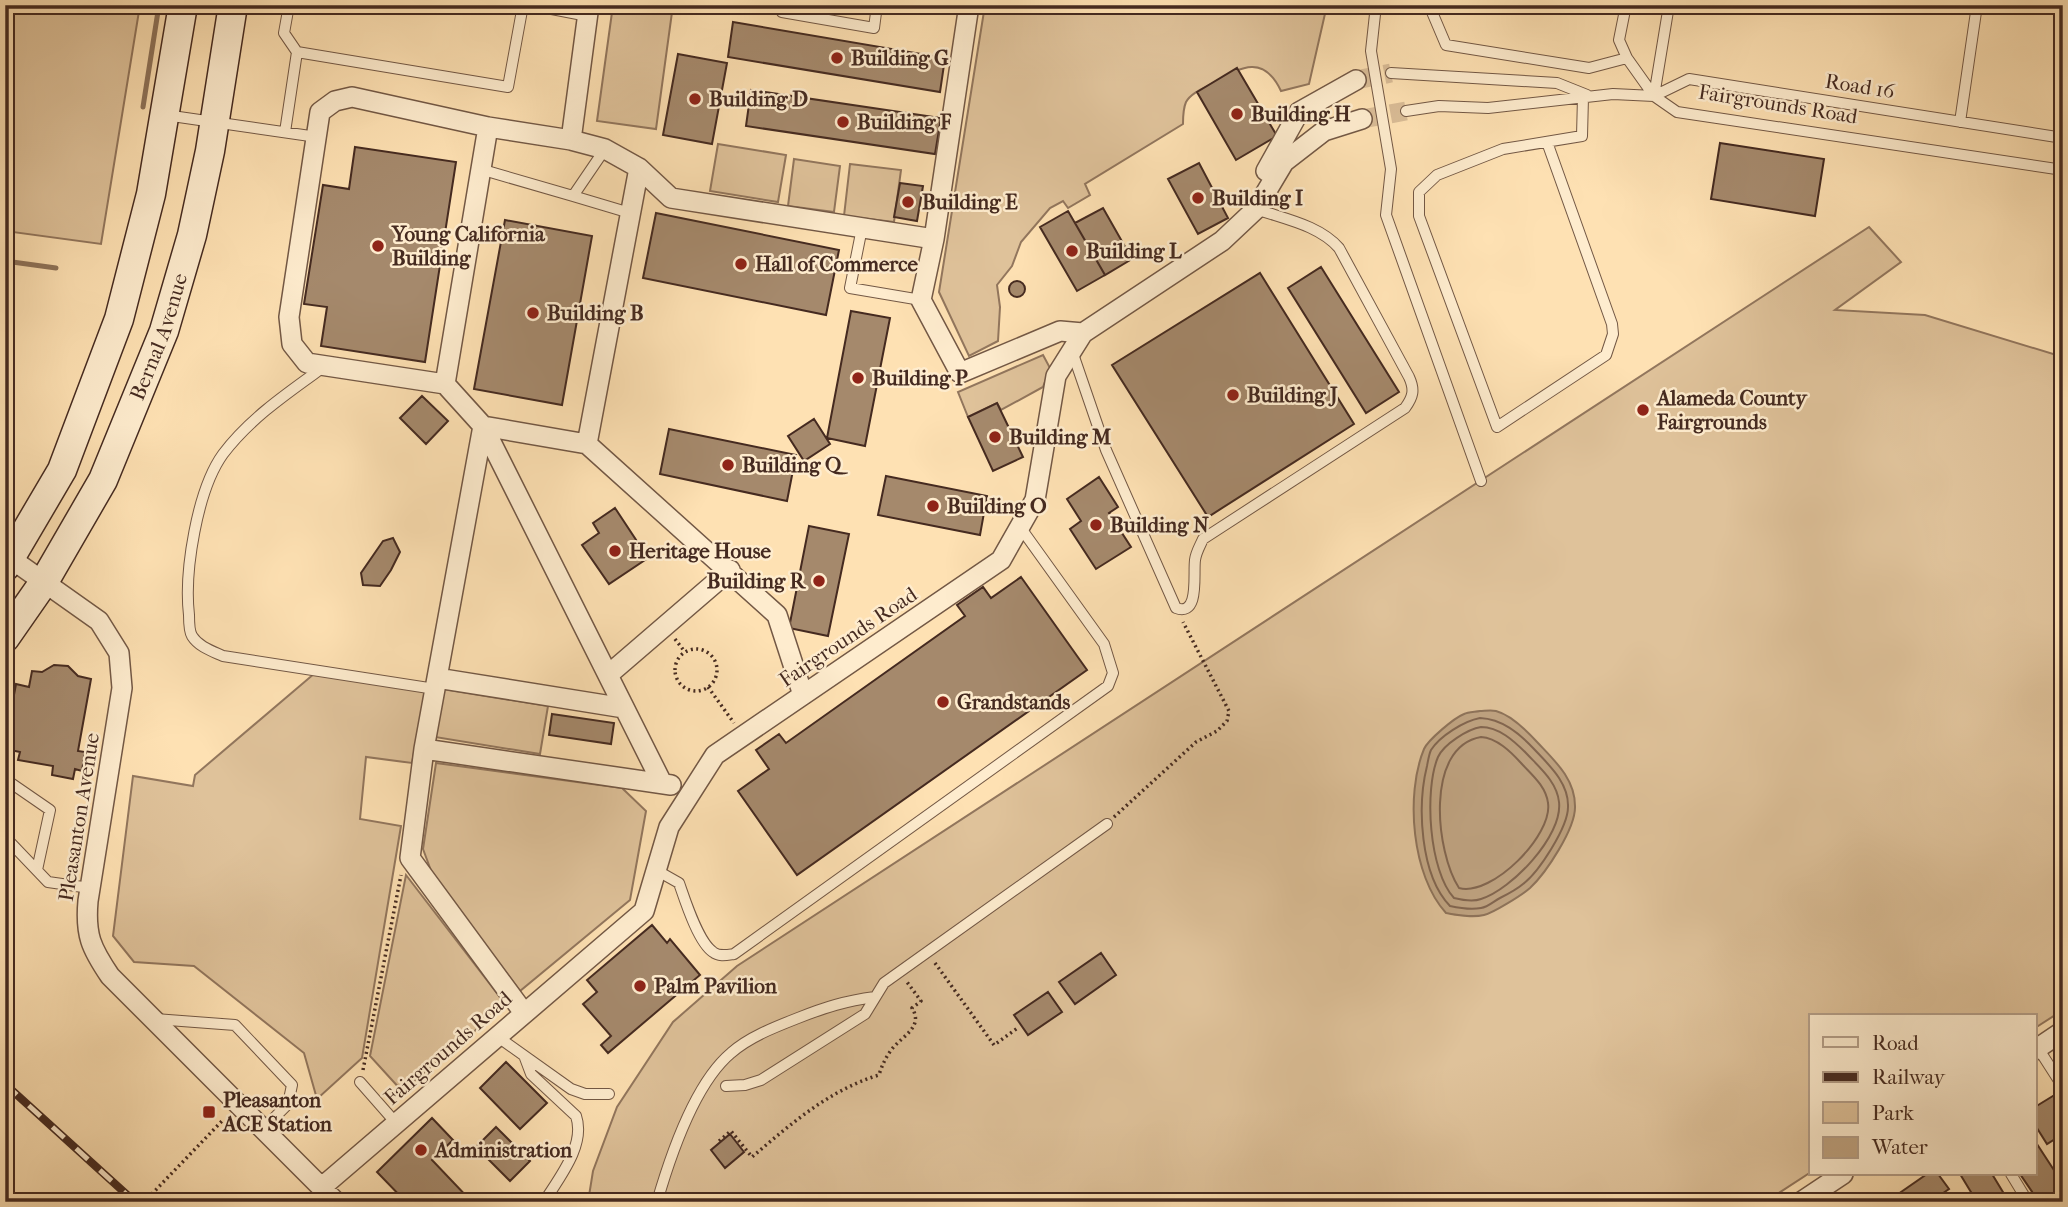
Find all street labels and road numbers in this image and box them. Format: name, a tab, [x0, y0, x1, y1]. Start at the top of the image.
street label: Road 16	[1824, 69, 1897, 103]
street label: Fairgrounds Road	[1697, 80, 1860, 129]
street label: Bernal Avenue	[125, 271, 192, 404]
street label: Fairgrounds Road	[775, 582, 922, 692]
street label: Pleasanton Avenue	[54, 731, 104, 903]
street label: Fairgrounds Road	[379, 986, 517, 1110]

